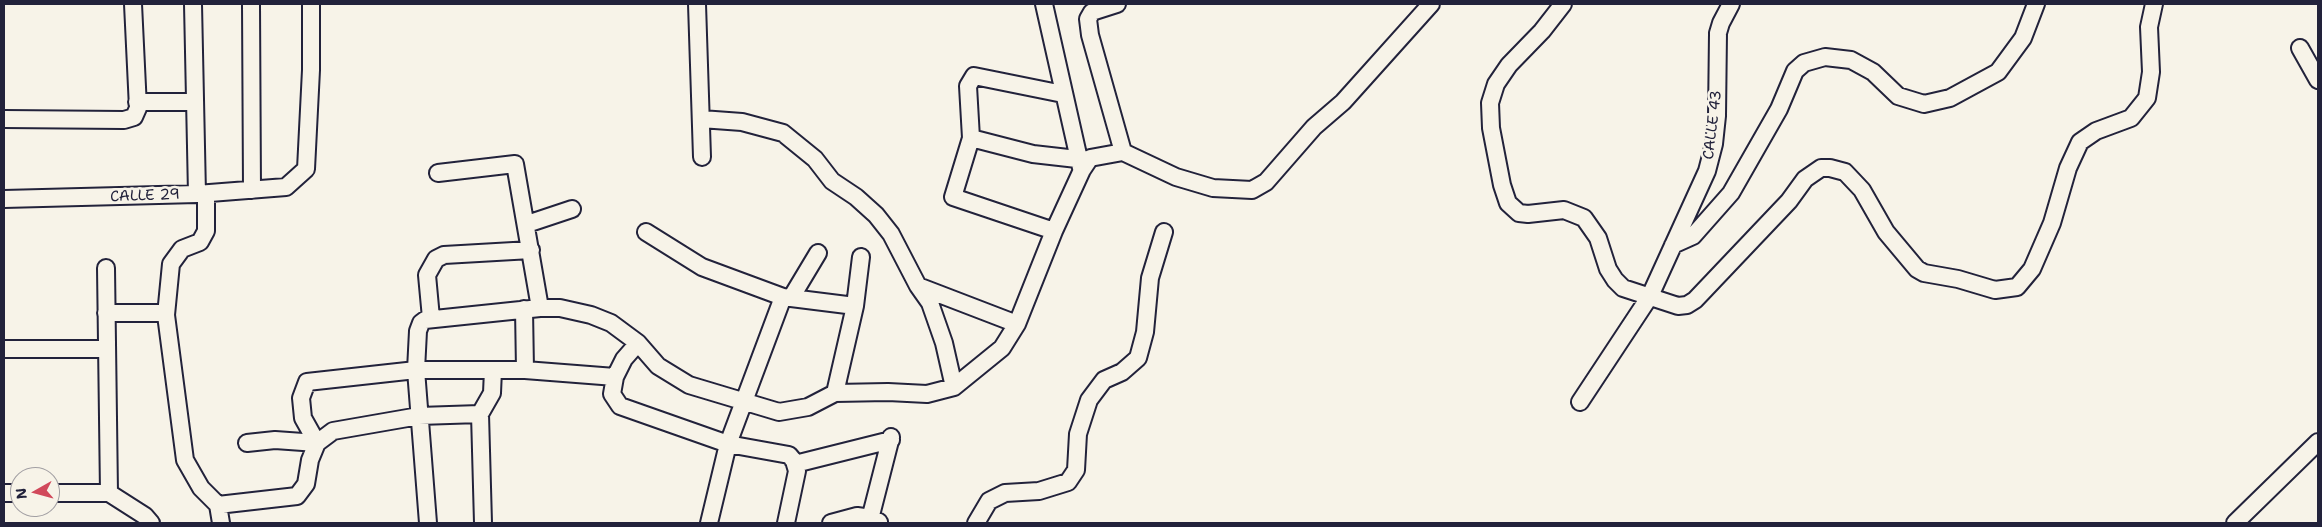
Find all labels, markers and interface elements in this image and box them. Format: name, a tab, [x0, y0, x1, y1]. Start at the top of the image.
street label: CALLE 43	[1700, 89, 1726, 161]
street label: CALLE 29	[110, 186, 180, 206]
north arrow	[10, 467, 60, 517]
text: N	[11, 487, 31, 500]

